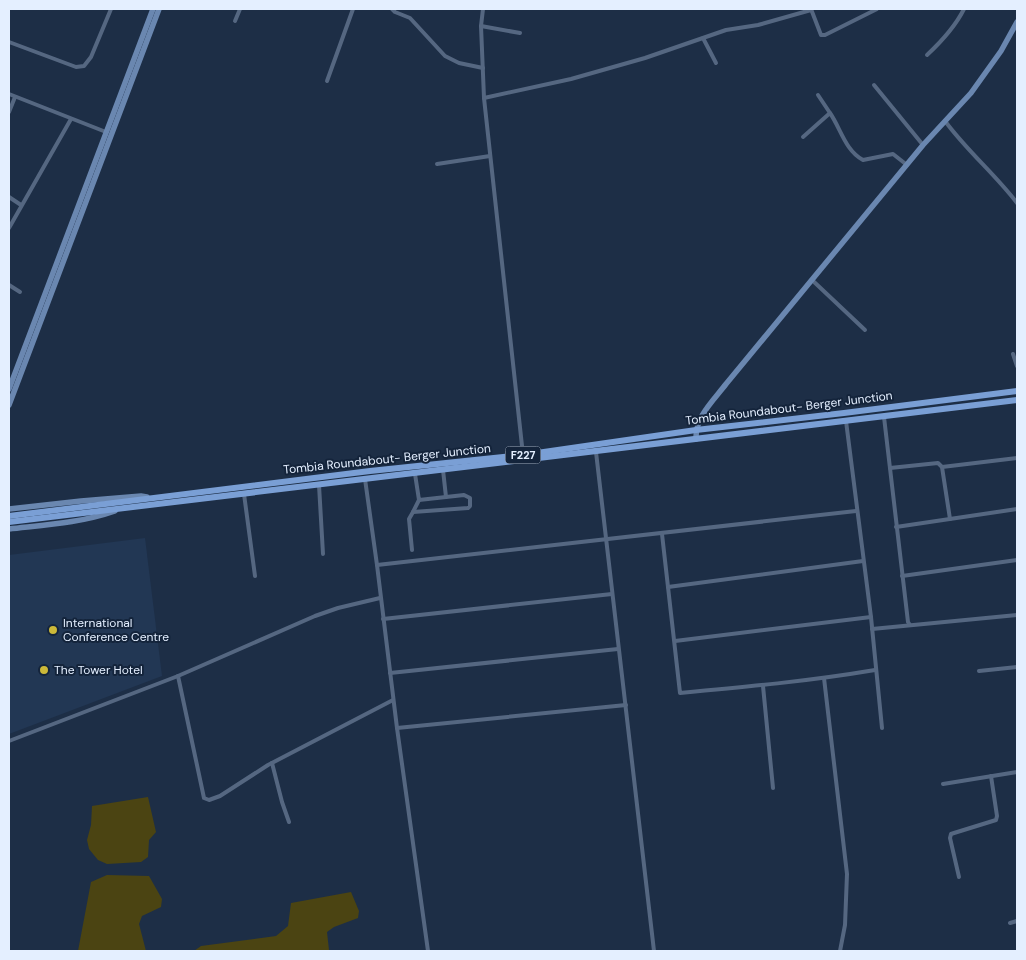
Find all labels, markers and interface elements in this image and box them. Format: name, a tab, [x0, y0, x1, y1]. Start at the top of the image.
street label: Tombia Roundabout- Berger Junction	[685, 387, 894, 429]
street label: Tombia Roundabout- Berger Junction	[282, 440, 492, 478]
road number: F227	[506, 446, 540, 464]
place label: International Conference Centre	[63, 615, 169, 645]
marker: International Conference Centre	[47, 624, 59, 636]
place label: The Tower Hotel	[54, 662, 143, 678]
marker: The Tower Hotel	[38, 664, 50, 676]

